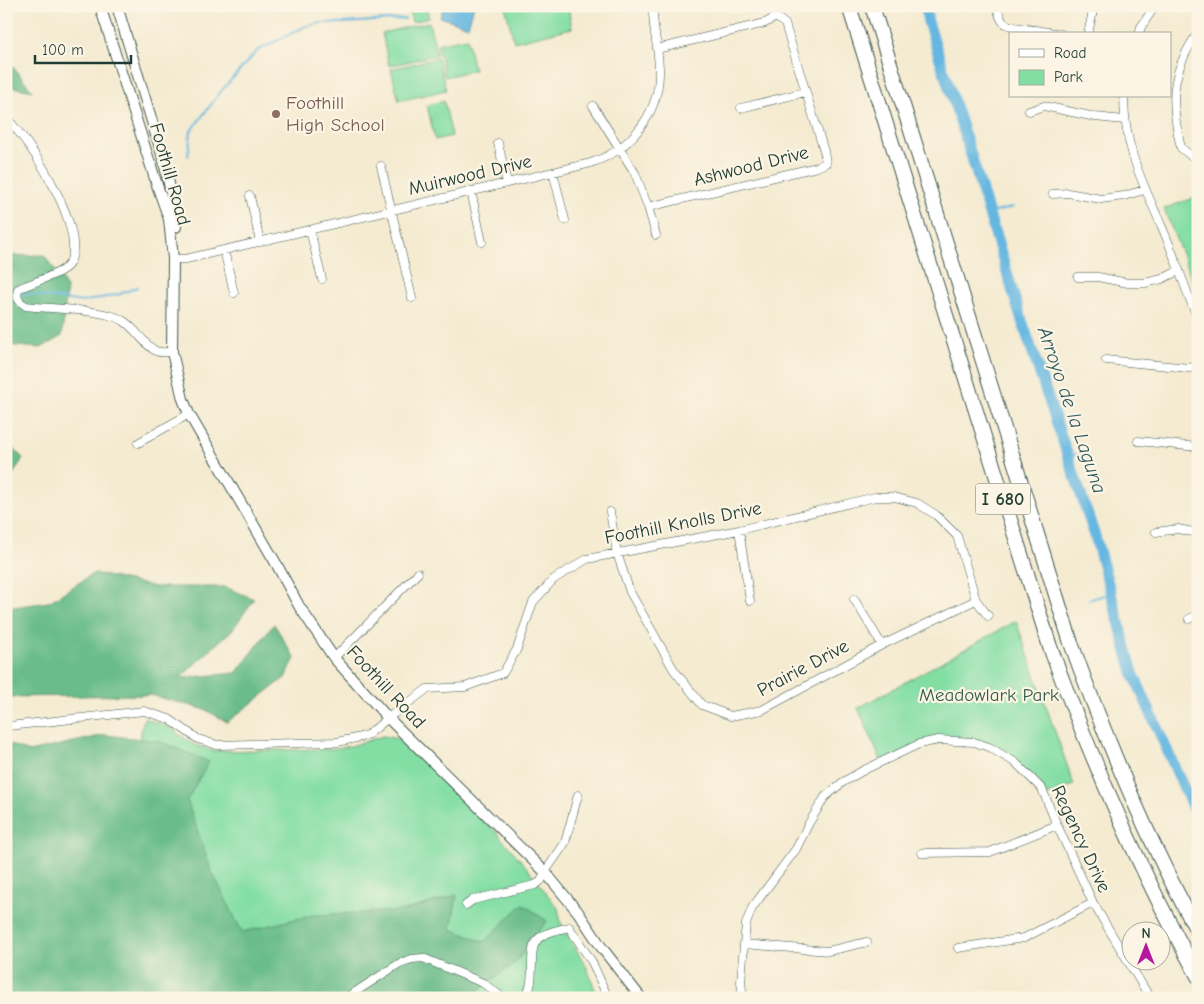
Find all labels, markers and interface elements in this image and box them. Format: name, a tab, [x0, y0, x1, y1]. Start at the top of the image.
scale bar	[35, 32, 131, 64]
legend	[1009, 32, 1172, 98]
text: 100 m	[42, 41, 84, 59]
text: Road	[1054, 44, 1086, 62]
text: Park	[1054, 68, 1083, 86]
place label: Foothill High School	[286, 92, 385, 136]
marker: Foothill High School	[270, 108, 282, 120]
street label: Foothill Road	[145, 120, 195, 228]
street label: Ashwood Drive	[691, 141, 811, 191]
street label: Muirwood Drive	[406, 150, 534, 200]
water label: Arroyo de la Laguna	[1032, 323, 1111, 496]
road number: I 680	[976, 484, 1030, 514]
street label: Foothill Knolls Drive	[603, 497, 763, 549]
street label: Prairie Drive	[753, 635, 853, 701]
street label: Foothill Road	[342, 641, 430, 733]
park label: Meadowlark Park	[919, 684, 1060, 706]
street label: Regency Drive	[1047, 782, 1115, 896]
north arrow	[1122, 922, 1172, 972]
text: N	[1141, 925, 1151, 942]

